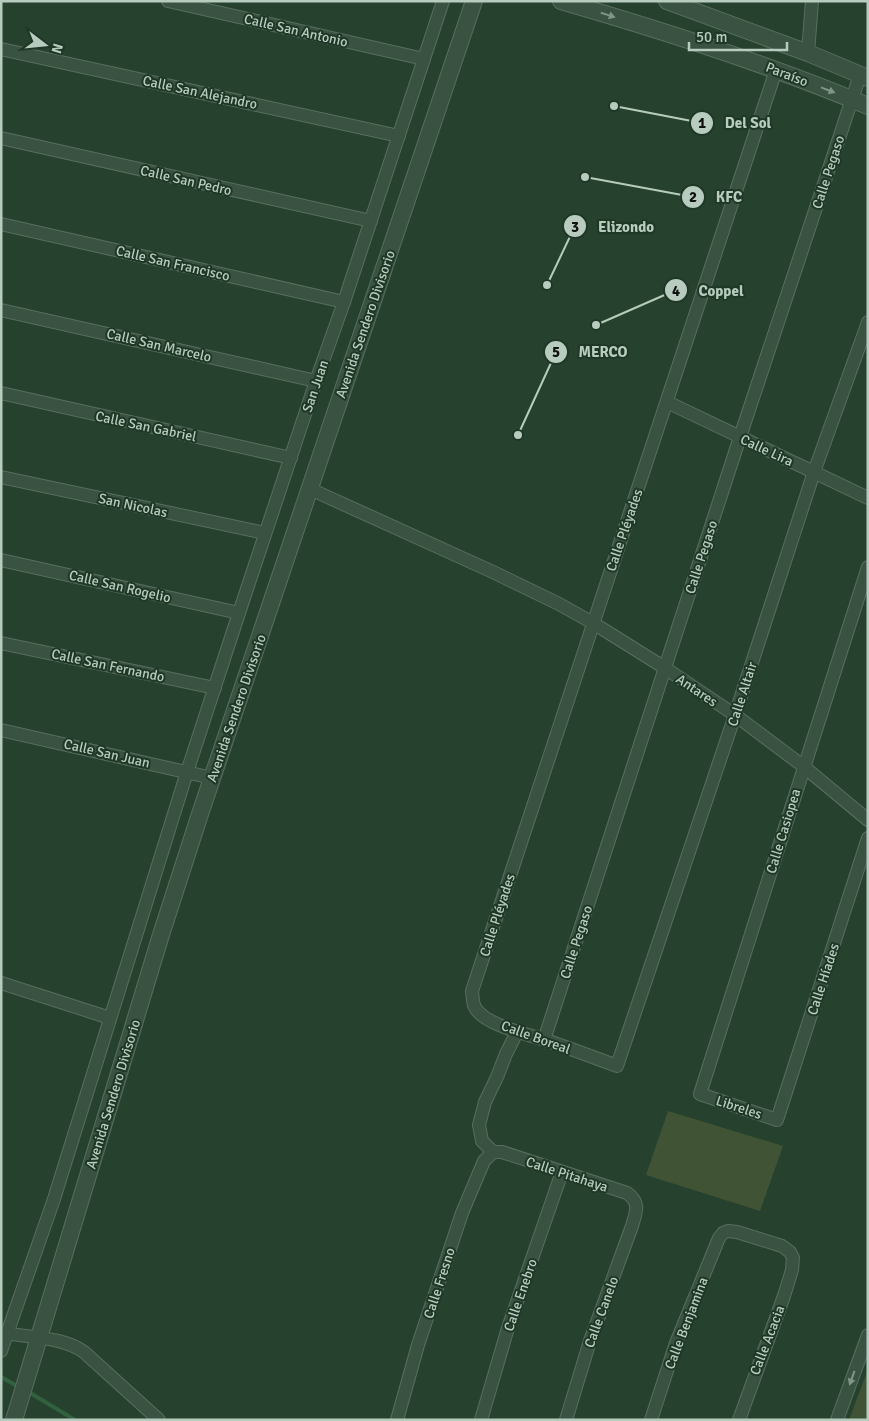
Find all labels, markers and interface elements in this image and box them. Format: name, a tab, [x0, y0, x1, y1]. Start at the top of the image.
street label: Calle San Antonio	[242, 10, 349, 51]
one-way arrow	[601, 11, 616, 19]
north arrow	[20, 20, 70, 70]
scale bar	[689, 20, 786, 52]
text: 50 m	[696, 28, 727, 46]
text: N	[48, 41, 67, 55]
street label: Paraíso	[763, 59, 810, 90]
street label: Calle San Alejandro	[141, 72, 259, 113]
one-way arrow	[821, 86, 836, 94]
callout: Del Sol	[690, 108, 781, 138]
text: 1	[698, 114, 706, 132]
text: Del Sol	[725, 114, 771, 132]
street label: Calle Pegaso	[809, 133, 848, 211]
street label: Calle San Pedro	[139, 162, 233, 199]
callout: KFC	[681, 182, 752, 212]
text: 2	[689, 188, 697, 206]
text: KFC	[716, 188, 742, 206]
callout: Elizondo	[563, 211, 664, 241]
text: 3	[571, 218, 579, 236]
text: Elizondo	[598, 218, 654, 236]
street label: Calle San Francisco	[114, 242, 231, 285]
street label: Avenida Sendero Divisorio	[332, 248, 399, 400]
callout: Coppel	[664, 275, 754, 305]
text: 4	[672, 282, 680, 300]
text: Coppel	[698, 282, 744, 300]
street label: Calle San Marcelo	[105, 325, 213, 366]
callout: MERCO	[543, 337, 637, 367]
text: 5	[552, 343, 560, 361]
text: MERCO	[578, 343, 628, 361]
street label: San Juan	[299, 358, 332, 415]
street label: Calle San Gabriel	[94, 407, 198, 445]
street label: Calle Lira	[738, 431, 796, 470]
street label: Calle Pléyades	[602, 487, 647, 574]
street label: San Nicolas	[97, 490, 169, 521]
street label: Calle Pegaso	[682, 518, 721, 596]
street label: Calle San Rogelio	[67, 566, 173, 606]
street label: Avenida Sendero Divisorio	[203, 632, 270, 784]
street label: Calle San Fernando	[50, 645, 166, 686]
street label: Calle Altair	[724, 659, 761, 729]
street label: Antares	[673, 670, 721, 710]
street label: Calle San Juan	[62, 735, 152, 772]
street label: Calle Casiopea	[763, 787, 804, 876]
street label: Calle Pléyades	[476, 872, 519, 959]
street label: Calle Pegaso	[557, 903, 596, 981]
street label: Calle Híades	[804, 941, 843, 1017]
street label: Avenida Sendero Divisorio	[83, 1017, 144, 1171]
street label: Calle Boreal	[499, 1017, 573, 1058]
street label: Libreles	[714, 1092, 764, 1123]
street label: Calle Pitahaya	[524, 1153, 610, 1196]
street label: Calle Fresno	[420, 1246, 459, 1321]
street label: Calle Enebro	[500, 1257, 541, 1334]
street label: Calle Canelo	[581, 1274, 622, 1350]
street label: Calle Benjamina	[661, 1275, 712, 1372]
street label: Calle Acacia	[746, 1303, 789, 1377]
one-way arrow	[848, 1370, 855, 1385]

